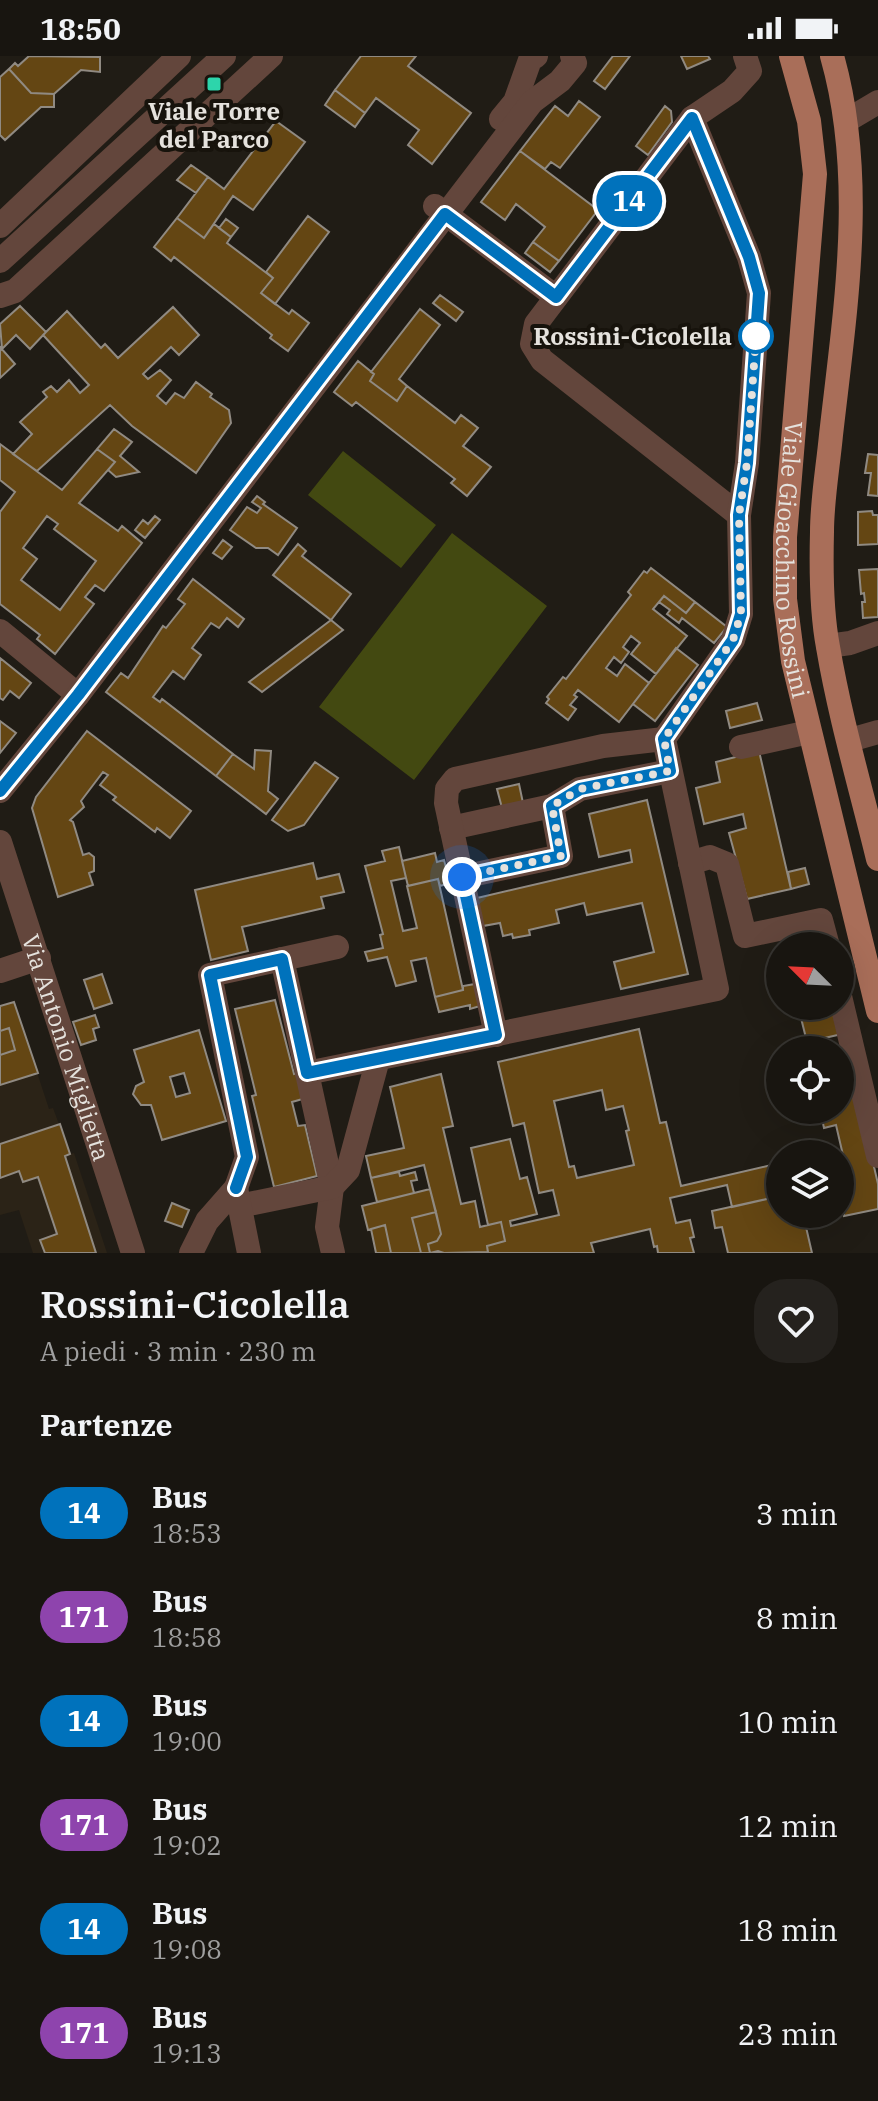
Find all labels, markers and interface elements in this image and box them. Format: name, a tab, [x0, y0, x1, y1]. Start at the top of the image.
text: 18:50	[40, 9, 121, 48]
marker: Viale Torre del Parco	[205, 75, 223, 93]
place label: Viale Torre del Parco	[148, 95, 280, 155]
line badge: 14	[593, 175, 665, 227]
text: 14	[612, 182, 646, 219]
marker: Rossini-Cicolella	[739, 319, 773, 353]
place label: Rossini-Cicolella	[533, 320, 732, 352]
street label: Viale Gioacchino Rossini	[769, 420, 817, 701]
your location	[442, 857, 482, 897]
street label: Via Antonio Miglietta	[15, 930, 118, 1165]
north arrow	[766, 932, 854, 1020]
map controls	[766, 932, 854, 1228]
button: locate	[766, 1036, 854, 1124]
button: layers	[766, 1140, 854, 1228]
text: Rossini-Cicolella	[40, 1279, 350, 1328]
button: heart	[754, 1279, 838, 1363]
text: A piedi · 3 min · 230 m	[40, 1334, 316, 1368]
text: Partenze	[40, 1405, 172, 1444]
text: Bus	[152, 1477, 207, 1516]
text: 14	[67, 1494, 101, 1531]
text: 3 min	[756, 1494, 838, 1533]
text: 18:53	[152, 1516, 222, 1550]
text: Bus	[152, 1581, 207, 1620]
text: 171	[59, 1598, 109, 1635]
text: 8 min	[756, 1598, 838, 1637]
text: 18:58	[152, 1620, 222, 1654]
text: Bus	[152, 1685, 207, 1724]
text: 14	[67, 1702, 101, 1739]
text: 10 min	[738, 1702, 838, 1741]
text: 19:00	[152, 1724, 222, 1758]
text: Bus	[152, 1789, 207, 1828]
text: 171	[59, 1806, 109, 1843]
text: 12 min	[738, 1806, 838, 1845]
text: 19:02	[152, 1828, 222, 1862]
text: Bus	[152, 1893, 207, 1932]
text: 14	[67, 1910, 101, 1947]
text: 18 min	[738, 1910, 838, 1949]
text: 19:08	[152, 1932, 222, 1966]
text: Bus	[152, 1997, 207, 2036]
text: 171	[59, 2014, 109, 2051]
text: 23 min	[738, 2014, 838, 2053]
text: 19:13	[152, 2036, 222, 2070]

